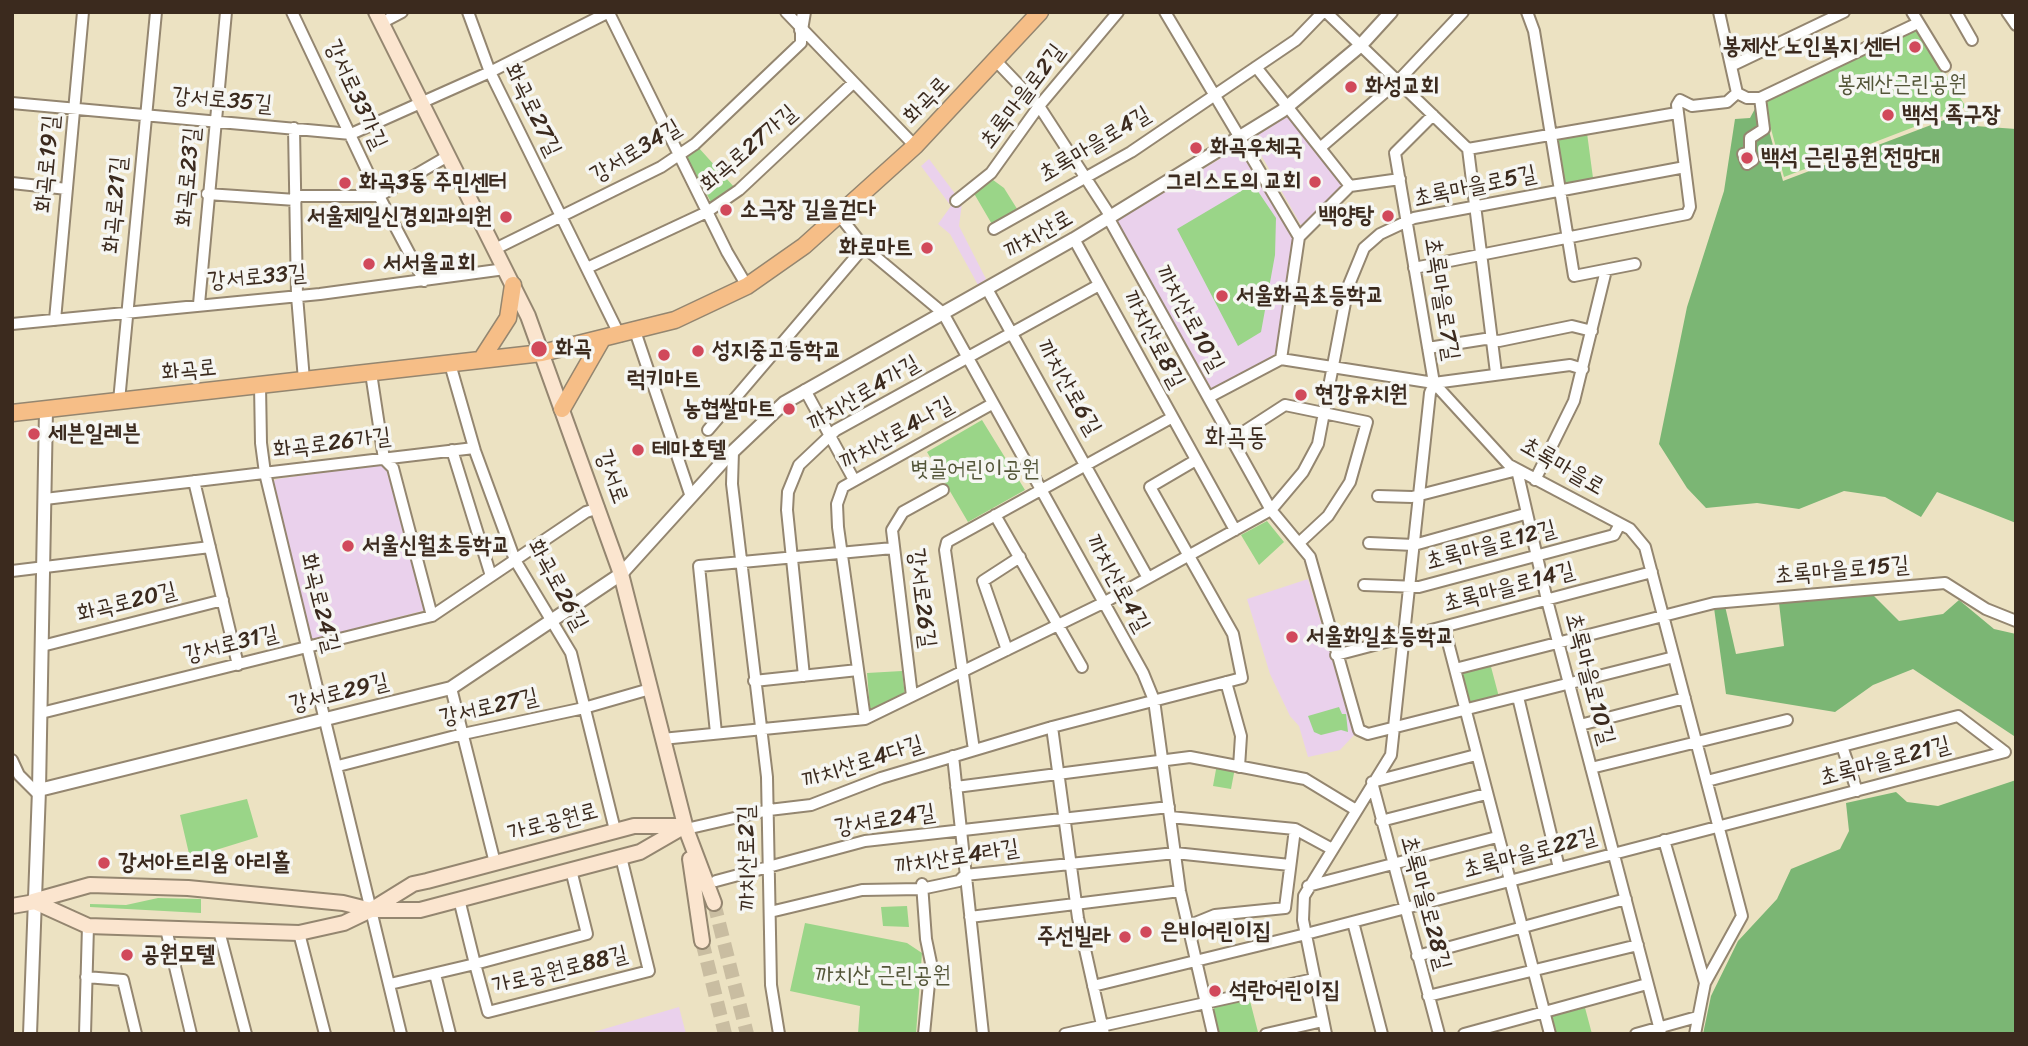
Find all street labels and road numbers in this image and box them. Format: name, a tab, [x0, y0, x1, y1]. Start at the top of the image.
street label: 강서로33가길	[318, 36, 392, 154]
street label: 초록마을로2길	[975, 39, 1071, 155]
street label: 화곡로27길	[498, 59, 566, 161]
street label: 화곡로	[898, 71, 956, 131]
street label: 강서로35길	[171, 83, 273, 119]
street label: 화곡로27가길	[695, 100, 803, 198]
street label: 초록마을로4길	[1034, 101, 1156, 189]
street label: 화곡로19길	[30, 114, 66, 214]
street label: 강서로34길	[586, 114, 686, 190]
street label: 화곡로23길	[171, 126, 207, 228]
street label: 화곡로21길	[98, 155, 134, 255]
street label: 초록마을로5길	[1411, 160, 1539, 214]
street label: 까치산로	[1000, 205, 1078, 265]
street label: 초록마을로7길	[1418, 236, 1464, 362]
street label: 강서로33길	[206, 260, 308, 296]
street label: 까치산로10길	[1149, 261, 1229, 377]
street label: 까치산로8길	[1116, 287, 1190, 393]
street label: 까치산로6길	[1030, 335, 1106, 441]
street label: 까치산로4가길	[803, 350, 925, 438]
street label: 화곡로	[160, 354, 218, 388]
street label: 까치산로4나길	[835, 392, 959, 476]
street label: 화곡로26가길	[271, 423, 393, 465]
street label: 초록마을로	[1515, 432, 1609, 502]
street label: 강서로	[589, 446, 633, 508]
street label: 초록마을로12길	[1423, 515, 1559, 577]
street label: 까치산로4길	[1079, 531, 1155, 637]
street label: 화곡로26길	[521, 534, 593, 636]
street label: 강서로26길	[901, 547, 941, 649]
street label: 화곡로24길	[293, 550, 345, 656]
street label: 초록마을로15길	[1774, 551, 1910, 591]
street label: 초록마을로14길	[1440, 557, 1578, 619]
street label: 화곡로20길	[74, 577, 180, 629]
street label: 초록마을로10길	[1558, 610, 1620, 748]
street label: 강서로31길	[181, 620, 281, 670]
street label: 강서로29길	[286, 668, 392, 720]
street label: 강서로27길	[437, 683, 541, 733]
street label: 까치산로4다길	[799, 730, 927, 796]
street label: 초록마을로21길	[1817, 731, 1953, 793]
street label: 가로공원로	[505, 798, 601, 848]
street label: 강서로24길	[833, 799, 937, 843]
street label: 까치산로2길	[733, 805, 763, 911]
street label: 초록마을로22길	[1460, 823, 1600, 885]
street label: 초록마을로28길	[1394, 833, 1456, 973]
street label: 까치산로4라길	[893, 835, 1021, 881]
street label: 가로공원로88길	[489, 941, 631, 1001]

